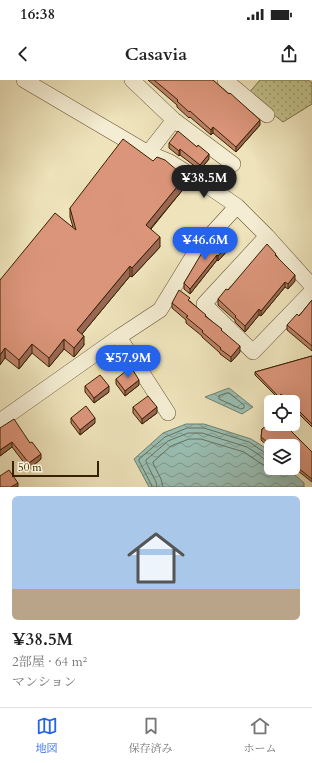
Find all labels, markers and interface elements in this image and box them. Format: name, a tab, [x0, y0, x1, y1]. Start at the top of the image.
text: 16:38	[20, 4, 55, 24]
text: Casavia	[125, 42, 187, 67]
icon: back	[12, 43, 34, 65]
icon: share	[278, 43, 300, 65]
pin: ¥38.5M	[171, 165, 237, 199]
text: ¥38.5M	[181, 169, 227, 187]
pin: ¥46.6M	[172, 227, 238, 261]
text: ¥46.6M	[182, 231, 228, 249]
pin: ¥57.9M	[95, 345, 161, 379]
text: ¥57.9M	[105, 349, 151, 367]
map controls	[264, 395, 300, 475]
button: locate	[264, 395, 300, 431]
button: layers	[264, 439, 300, 475]
scale bar	[12, 459, 99, 478]
text: 50 m	[18, 460, 42, 475]
icon: home	[120, 522, 192, 594]
text: ¥38.5M	[12, 628, 73, 651]
text: 2部屋 · 64 m²	[12, 653, 87, 671]
text: マンション	[12, 673, 76, 691]
tab: 地図	[36, 715, 58, 756]
tab: 保存済み	[129, 715, 173, 756]
tab: ホーム	[244, 715, 277, 756]

